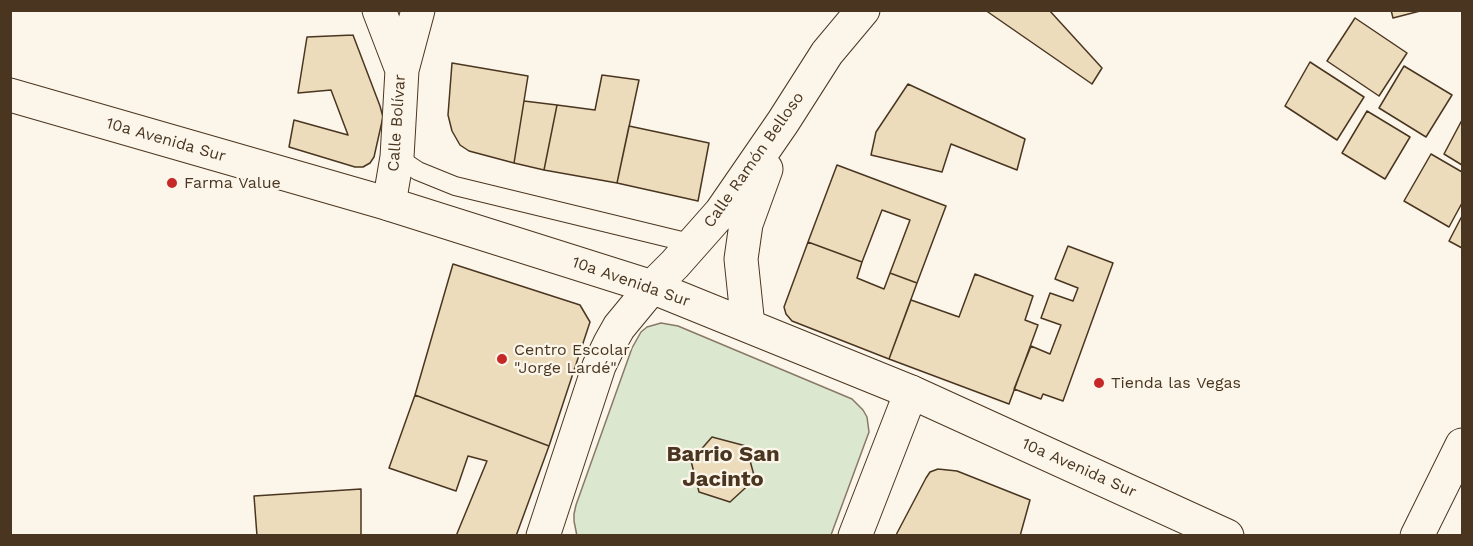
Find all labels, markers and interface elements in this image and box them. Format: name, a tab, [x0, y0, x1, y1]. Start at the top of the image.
street label: Calle Bolívar	[384, 74, 410, 172]
street label: Calle Ramón Belloso	[700, 88, 808, 232]
street label: 10a Avenida Sur	[104, 114, 228, 166]
place label: Farma Value	[184, 173, 281, 193]
marker: Farma Value	[165, 176, 179, 190]
street label: 10a Avenida Sur	[569, 253, 693, 311]
place label: Centro Escolar "Jorge Lardé"	[514, 340, 630, 378]
marker: Centro Escolar "Jorge Lardé"	[495, 352, 509, 366]
place label: Tienda las Vegas	[1111, 373, 1241, 393]
marker: Tienda las Vegas	[1092, 376, 1106, 390]
street label: 10a Avenida Sur	[1019, 434, 1139, 502]
district label: Barrio San Jacinto	[666, 442, 780, 494]

